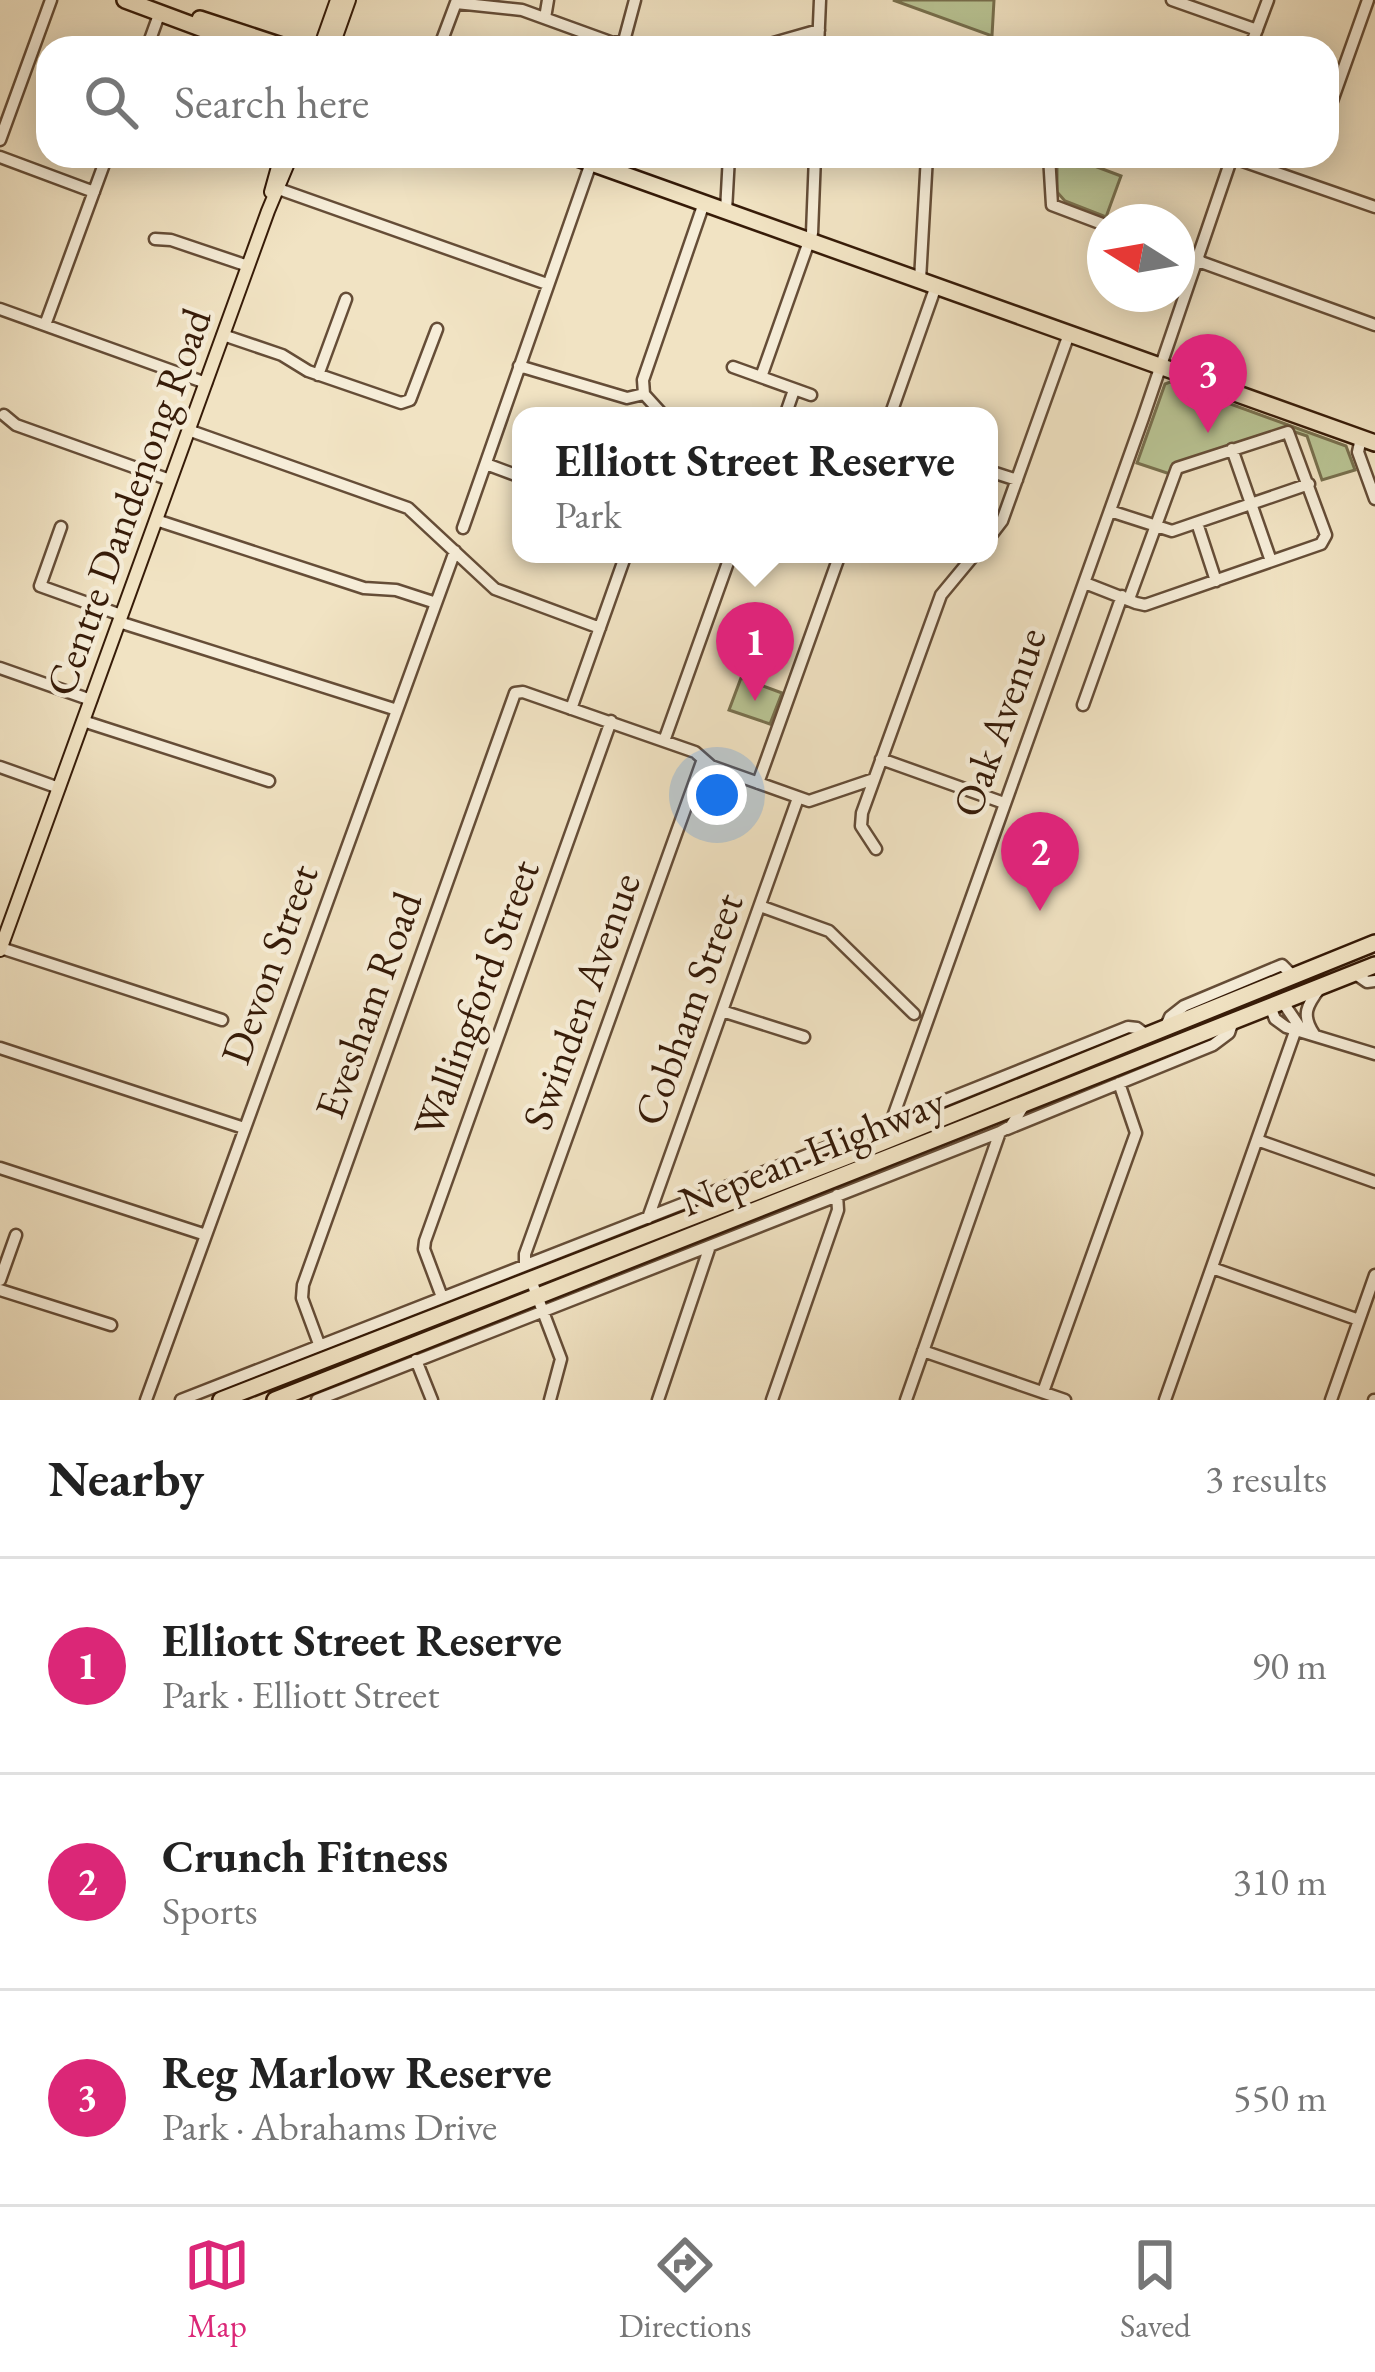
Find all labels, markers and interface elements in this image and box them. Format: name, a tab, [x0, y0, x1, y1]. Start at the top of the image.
search box	[36, 36, 1339, 168]
icon: search	[78, 69, 144, 135]
text: Search here	[174, 73, 369, 131]
north arrow	[1087, 204, 1195, 312]
street label: Centre Dandenong Road	[32, 300, 224, 703]
pin: 3	[1169, 334, 1247, 433]
popup	[512, 407, 998, 563]
text: Elliott Street Reserve	[555, 431, 955, 489]
text: Park	[555, 489, 621, 540]
pin: 1	[716, 602, 794, 701]
street label: Oak Avenue	[939, 620, 1059, 824]
your location	[687, 765, 747, 825]
pin: 2	[1001, 812, 1079, 911]
street label: Wallingford Street	[400, 852, 552, 1144]
street label: Devon Street	[207, 856, 331, 1072]
street label: Swinden Avenue	[509, 865, 653, 1137]
street label: Evesham Road	[302, 883, 435, 1126]
street label: Cobham Street	[621, 885, 755, 1133]
street label: Nepean Highway	[671, 1073, 953, 1229]
text: Nearby	[48, 1445, 204, 1511]
text: 3 results	[1205, 1453, 1327, 1504]
text: Elliott Street Reserve	[162, 1611, 562, 1669]
text: 1	[77, 1640, 97, 1691]
text: 90 m	[1251, 1640, 1327, 1691]
text: Park · Elliott Street	[162, 1669, 439, 1720]
text: Crunch Fitness	[162, 1827, 448, 1885]
text: 2	[77, 1856, 97, 1907]
text: 310 m	[1233, 1856, 1327, 1907]
text: Sports	[162, 1885, 258, 1936]
text: Reg Marlow Reserve	[162, 2043, 552, 2101]
text: 3	[77, 2072, 97, 2123]
text: 550 m	[1233, 2072, 1327, 2123]
text: Park · Abrahams Drive	[162, 2101, 497, 2152]
tab: Map	[184, 2232, 250, 2347]
tab: Directions	[619, 2232, 752, 2347]
tab: Saved	[1120, 2232, 1191, 2347]

